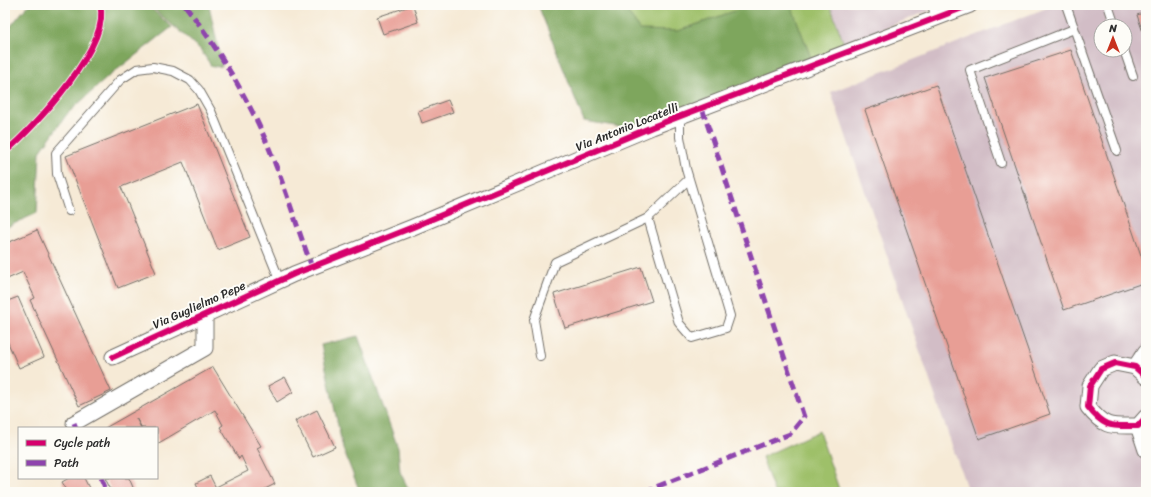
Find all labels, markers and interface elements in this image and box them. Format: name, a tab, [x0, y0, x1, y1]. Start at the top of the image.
north arrow	[1093, 18, 1133, 58]
text: N	[1108, 19, 1117, 38]
street label: Via Antonio Locatelli	[572, 96, 682, 158]
street label: Via Guglielmo Pepe	[149, 275, 249, 335]
legend	[18, 427, 158, 479]
text: Cycle path	[54, 432, 110, 454]
text: Path	[54, 452, 79, 474]

